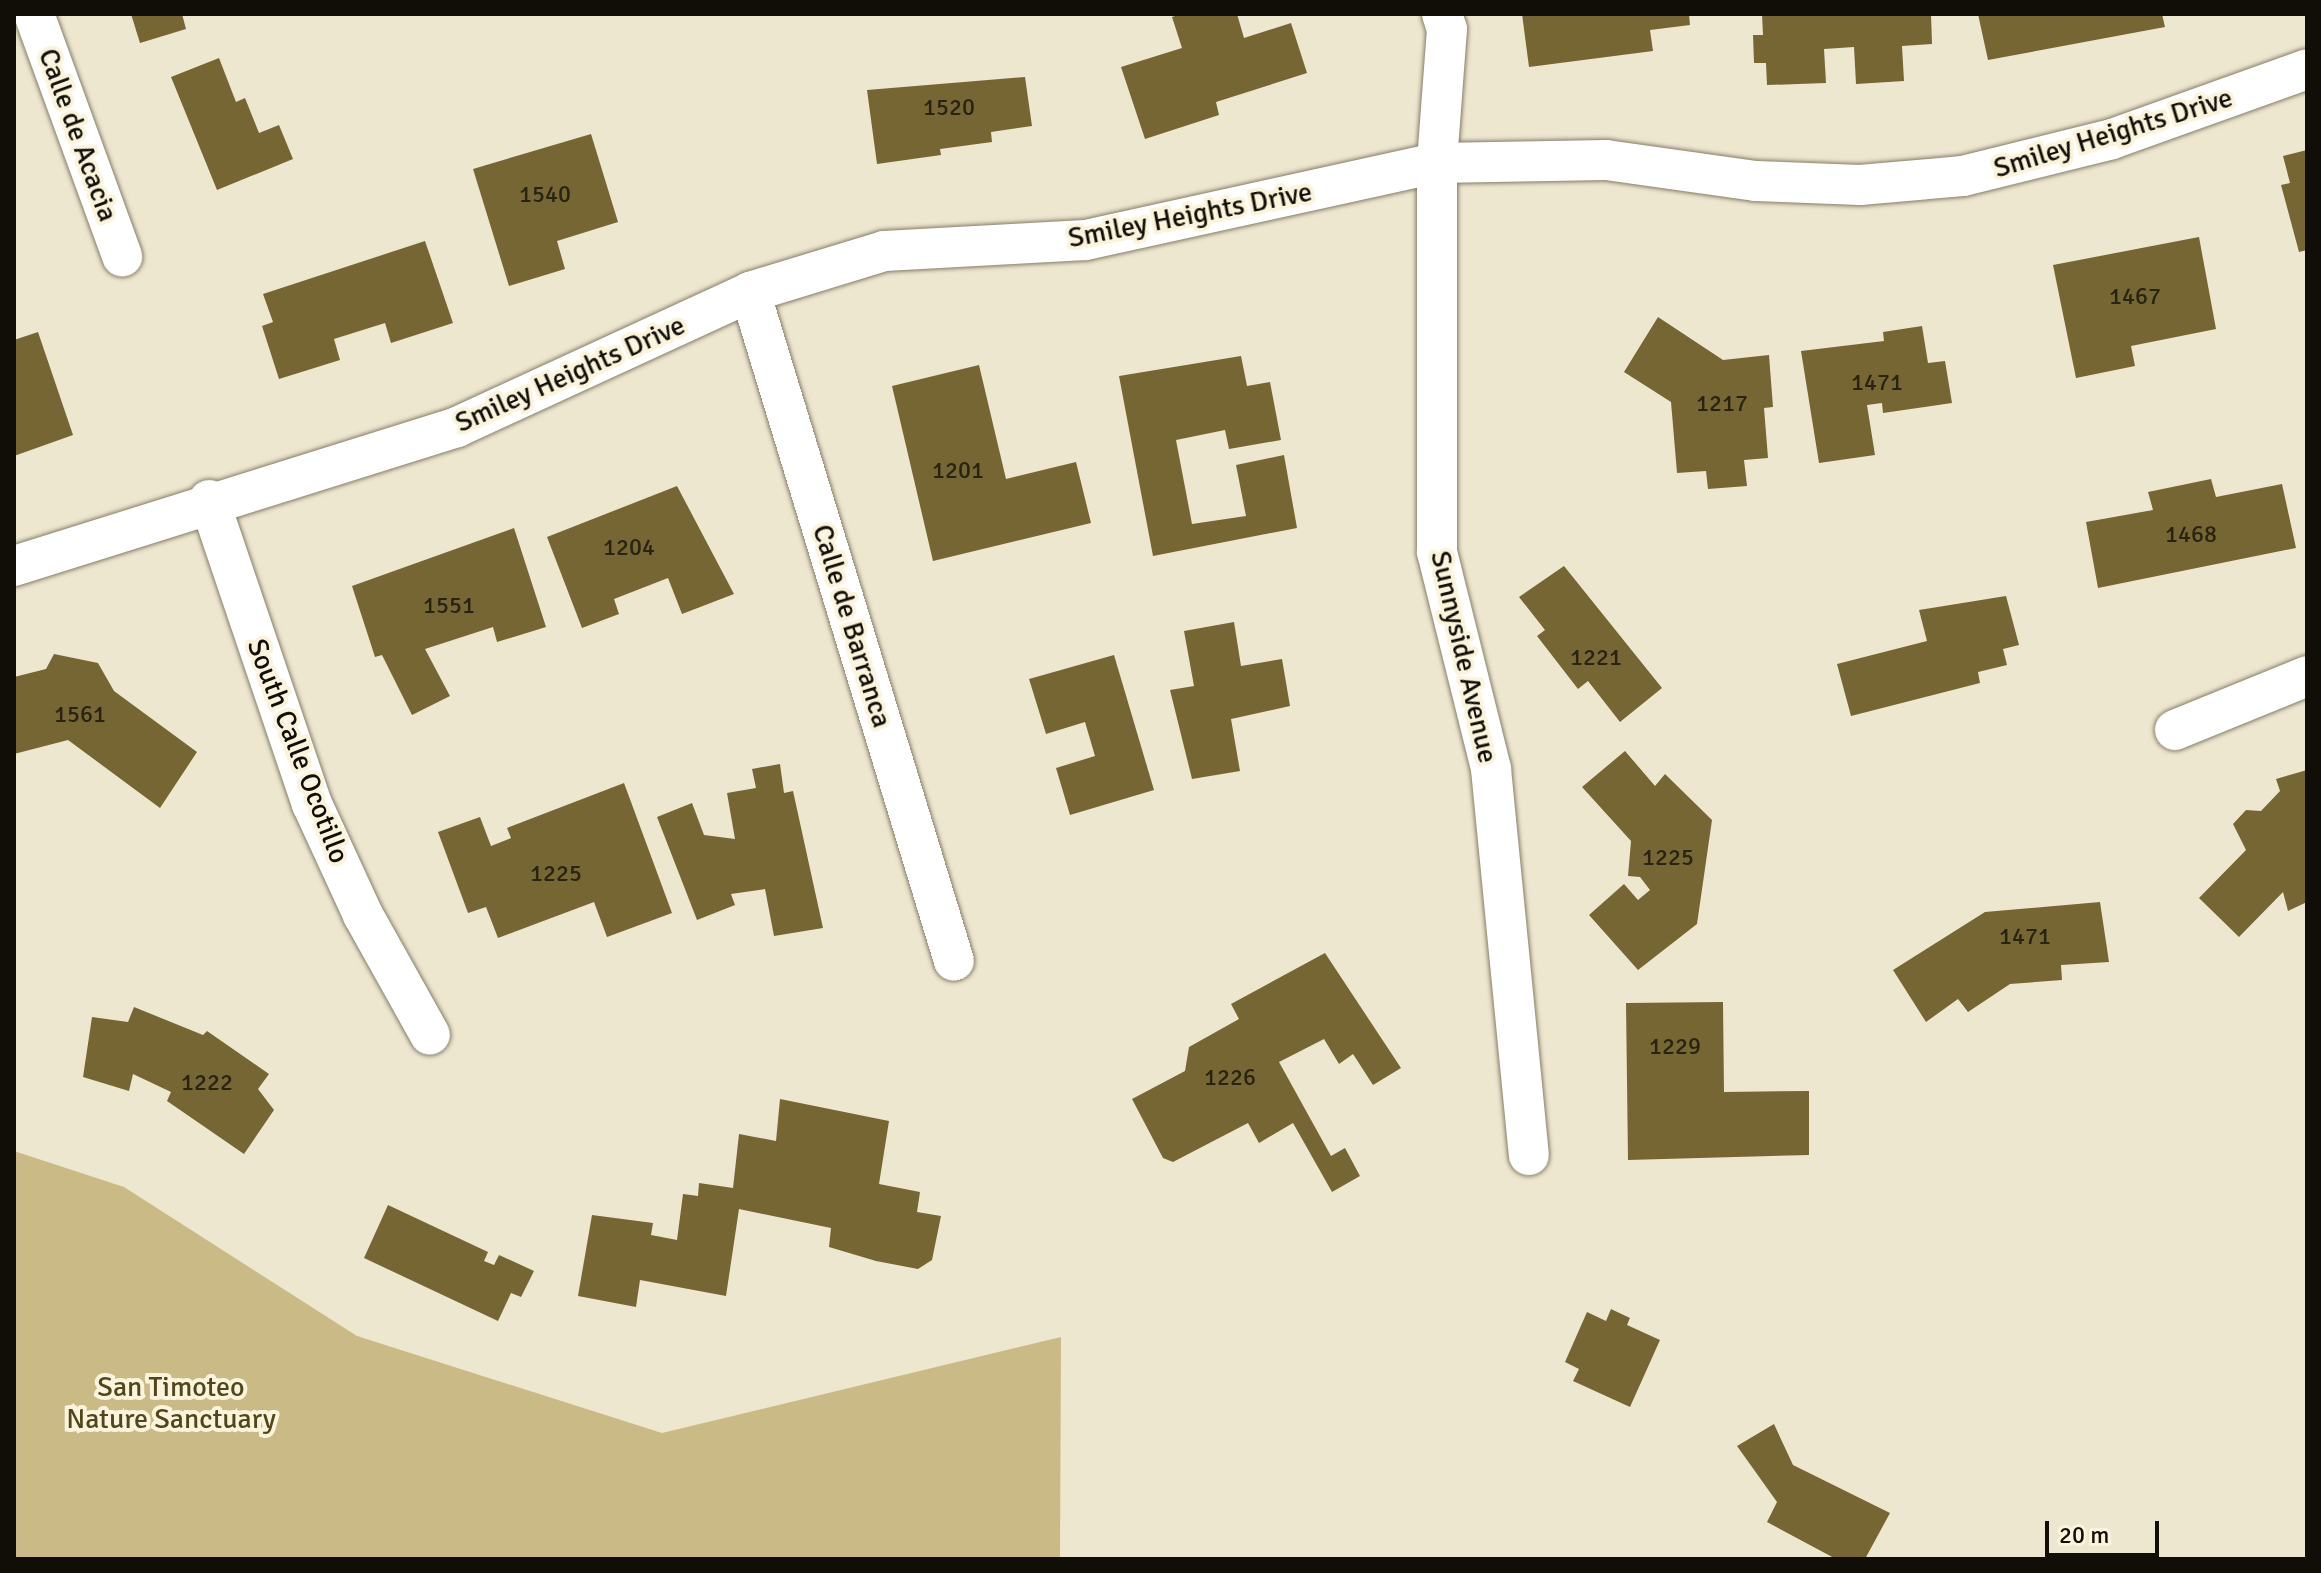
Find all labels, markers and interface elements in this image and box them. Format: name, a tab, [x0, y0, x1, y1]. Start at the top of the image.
street label: Calle de Acacia	[31, 44, 125, 226]
street label: Smiley Heights Drive	[1990, 81, 2236, 185]
house number: 1520	[923, 94, 975, 122]
street label: Smiley Heights Drive	[1065, 175, 1315, 255]
house number: 1540	[519, 181, 571, 209]
house number: 1467	[2109, 283, 2161, 311]
street label: Smiley Heights Drive	[450, 308, 690, 440]
house number: 1471	[1851, 369, 1903, 397]
house number: 1217	[1696, 390, 1748, 418]
house number: 1201	[932, 457, 984, 485]
street label: Calle de Barranca	[805, 521, 899, 731]
house number: 1468	[2165, 521, 2217, 549]
house number: 1204	[603, 534, 655, 562]
street label: Sunnyside Avenue	[1423, 548, 1505, 766]
house number: 1551	[423, 592, 475, 620]
street label: South Calle Ocotillo	[240, 634, 356, 868]
house number: 1221	[1570, 644, 1622, 672]
house number: 1561	[54, 701, 106, 729]
house number: 1225	[1642, 844, 1694, 872]
house number: 1225	[530, 860, 582, 888]
house number: 1471	[1999, 923, 2051, 951]
house number: 1229	[1649, 1033, 1701, 1061]
house number: 1226	[1204, 1064, 1256, 1092]
house number: 1222	[181, 1069, 233, 1097]
park label: San Timoteo Nature Sanctuary	[66, 1370, 276, 1436]
scale bar	[2049, 1505, 2163, 1555]
text: 20 m	[2059, 1520, 2109, 1550]

